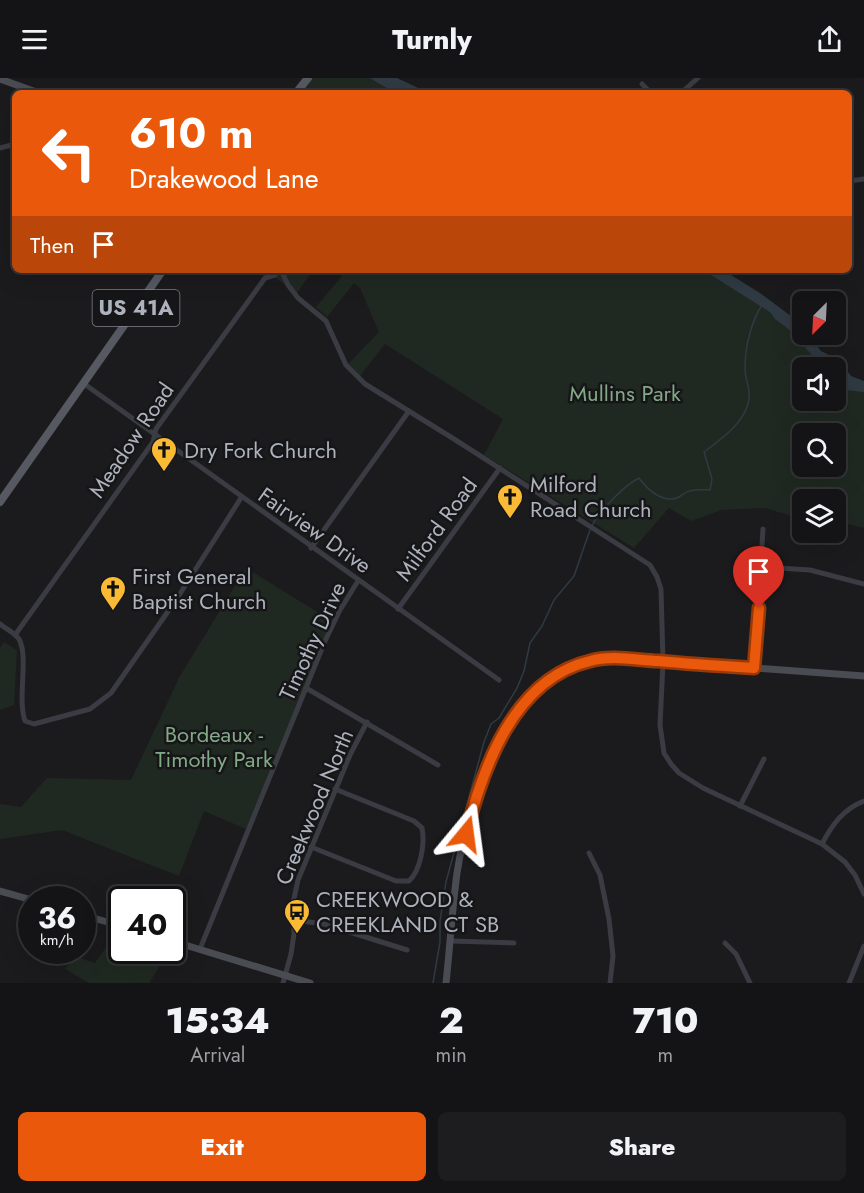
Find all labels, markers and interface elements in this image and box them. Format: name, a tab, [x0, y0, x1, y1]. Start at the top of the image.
text: Turnly	[392, 20, 472, 59]
icon: menu	[18, 23, 51, 56]
icon: share	[813, 23, 846, 56]
text: 610 m	[129, 103, 253, 164]
icon: left	[30, 114, 108, 192]
text: Drakewood Lane	[129, 159, 319, 198]
icon: arrive	[87, 228, 120, 261]
text: Then	[30, 229, 75, 261]
road number: US 41A	[92, 290, 180, 326]
north arrow	[792, 291, 846, 345]
map controls	[792, 291, 846, 543]
button: sound	[792, 357, 846, 411]
street label: Meadow Road	[81, 376, 181, 504]
park label: Mullins Park	[569, 377, 681, 409]
button: search	[792, 423, 846, 477]
place label: Dry Fork Church	[184, 434, 337, 466]
church icon: Dry Fork Church	[149, 435, 179, 473]
place label: Milford Road Church	[530, 468, 652, 525]
street label: Milford Road	[387, 471, 485, 587]
street label: Fairview Drive	[252, 479, 378, 581]
church icon: Milford Road Church	[495, 482, 525, 520]
button: layers	[792, 489, 846, 543]
pin	[733, 546, 784, 608]
icon: arrive	[742, 555, 775, 588]
place label: First General Baptist Church	[132, 560, 267, 617]
church icon: First General Baptist Church	[98, 574, 128, 612]
street label: Timothy Drive	[271, 577, 353, 705]
park label: Bordeaux - Timothy Park	[155, 718, 273, 775]
street label: Creekwood North	[267, 724, 361, 890]
position arrow	[434, 802, 498, 866]
place label: CREEKWOOD & CREEKLAND CT SB	[316, 883, 499, 940]
speed limit sign: 40	[108, 886, 186, 964]
text: 36	[38, 896, 76, 939]
bus stop icon: CREEKWOOD & CREEKLAND CT SB	[282, 897, 312, 935]
text: km/h	[40, 929, 74, 951]
text: 15:34	[166, 994, 270, 1046]
text: 2	[439, 994, 463, 1046]
text: 710	[632, 994, 698, 1046]
text: Arrival	[190, 1041, 245, 1070]
text: min	[436, 1041, 467, 1070]
text: m	[658, 1041, 673, 1070]
button: Exit	[18, 1112, 426, 1181]
button: Share	[438, 1112, 846, 1181]

